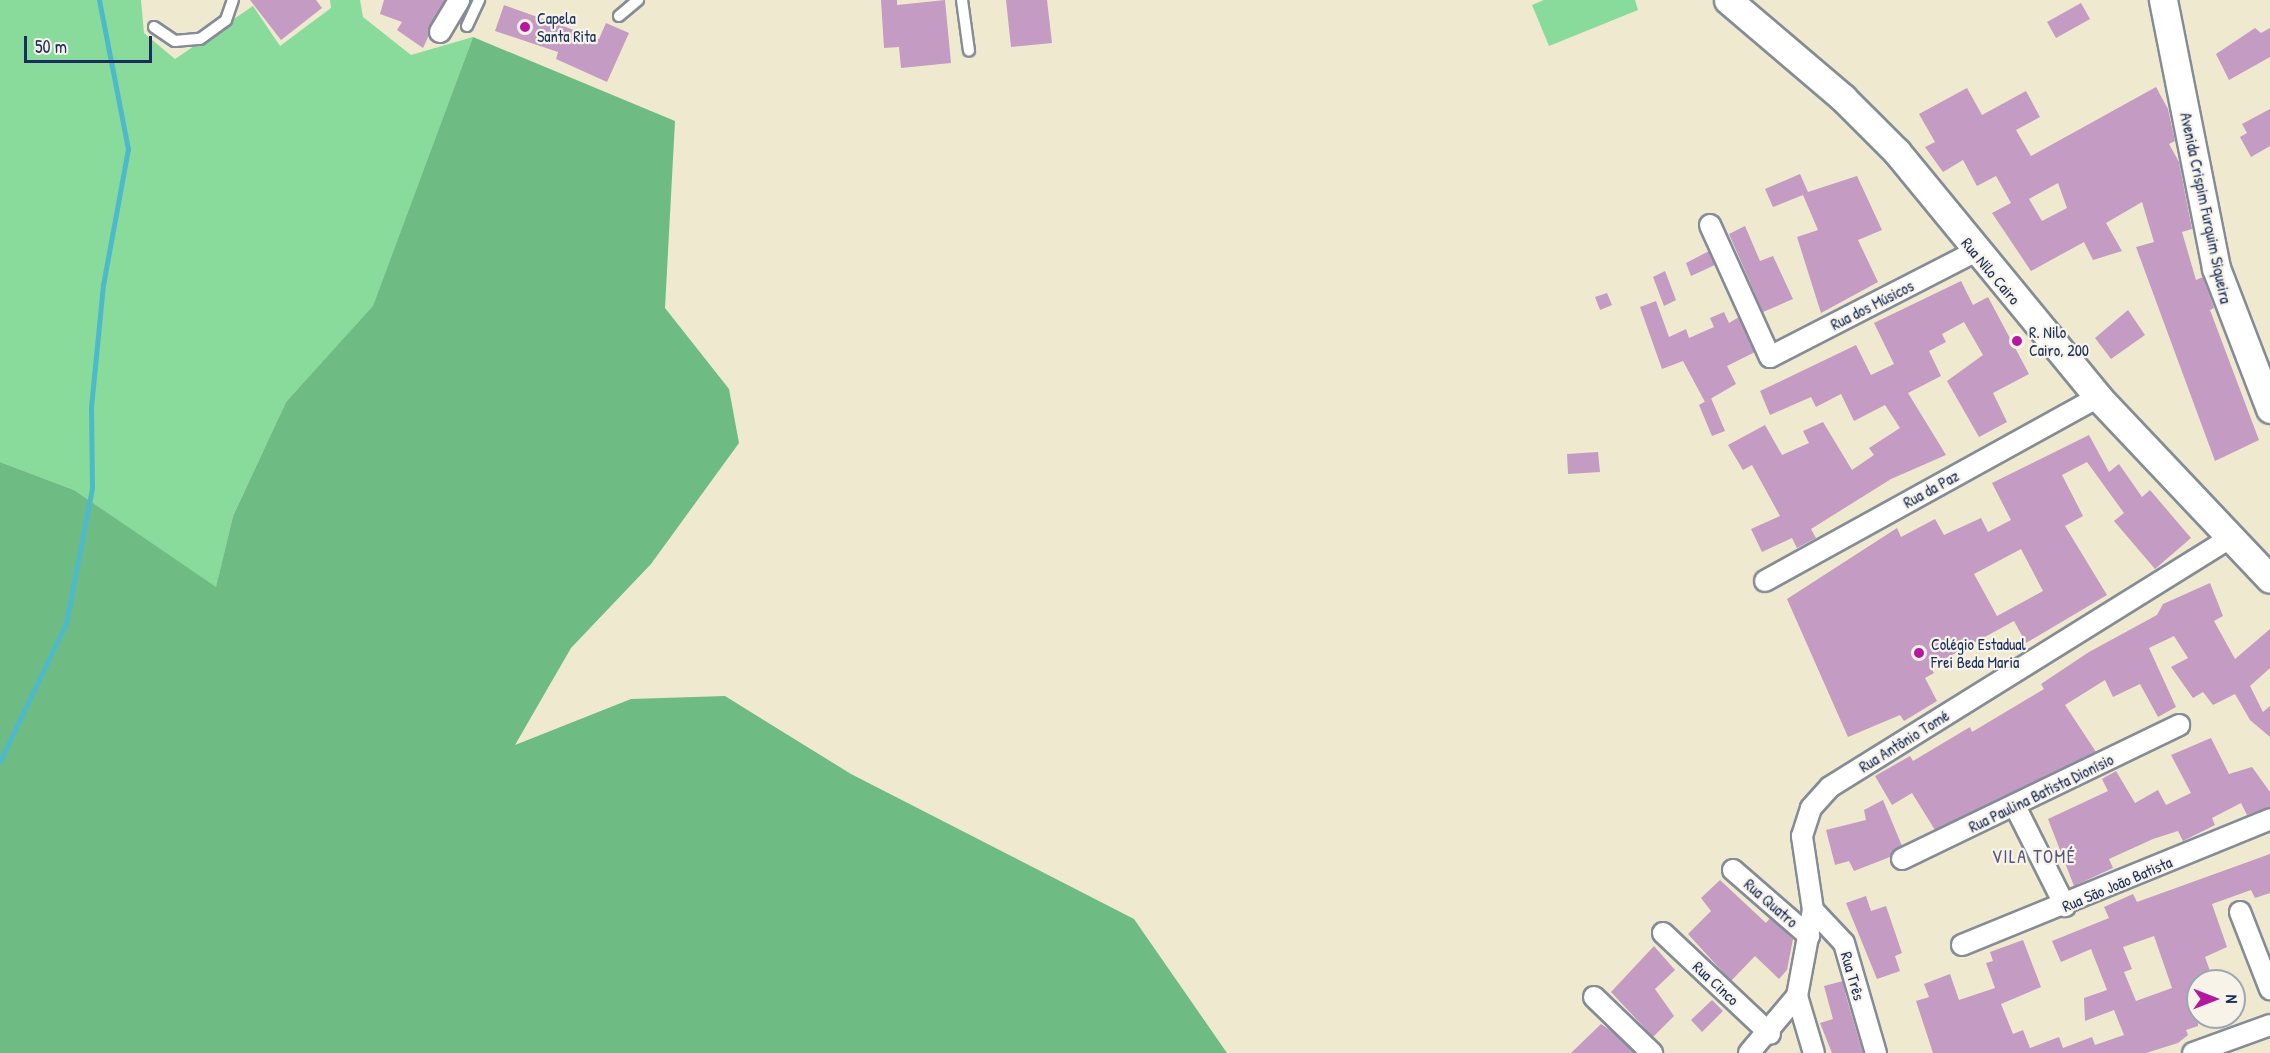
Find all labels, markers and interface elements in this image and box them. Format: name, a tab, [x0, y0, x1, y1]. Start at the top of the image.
place label: Capela Santa Rita	[537, 8, 596, 46]
marker: Capela Santa Rita	[518, 20, 532, 34]
scale bar	[27, 24, 154, 62]
text: 50 m	[35, 34, 67, 59]
street label: Avenida Crispim Furquim Siqueira	[2176, 111, 2236, 305]
street label: Rua Nilo Cairo	[1958, 234, 2024, 308]
street label: Rua dos Músicos	[1827, 276, 1917, 334]
place label: R. Nilo Cairo, 200	[2029, 322, 2089, 360]
marker: R. Nilo Cairo, 200	[2010, 334, 2024, 348]
street label: Rua da Paz	[1900, 466, 1962, 512]
place label: Colégio Estadual Frei Beda Maria	[1931, 634, 2026, 672]
marker: Colégio Estadual Frei Beda Maria	[1912, 646, 1926, 660]
street label: Rua Antônio Tomé	[1855, 706, 1953, 776]
street label: Rua Paulina Batista Dionísio	[1965, 750, 2117, 836]
district label: VILA TOMÉ	[1992, 846, 2076, 868]
street label: Rua São João Batista	[2059, 852, 2175, 916]
street label: Rua Quatro	[1740, 874, 1802, 932]
street label: Rua Três	[1837, 949, 1869, 1003]
street label: Rua Cinco	[1689, 957, 1743, 1009]
north arrow	[2186, 969, 2246, 1029]
text: N	[2221, 995, 2243, 1003]

